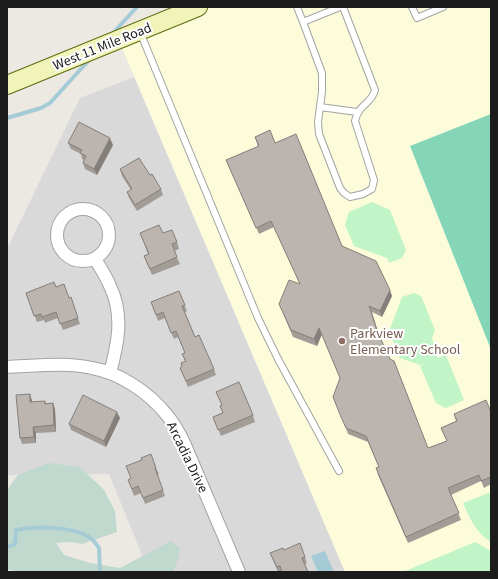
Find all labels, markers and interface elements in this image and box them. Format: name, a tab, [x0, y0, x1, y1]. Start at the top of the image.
street label: West 11 Mile Road	[50, 18, 155, 76]
place label: Parkview Elementary School	[350, 324, 461, 360]
marker: Parkview Elementary School	[337, 336, 347, 346]
street label: Arcadia Drive	[161, 418, 213, 496]

